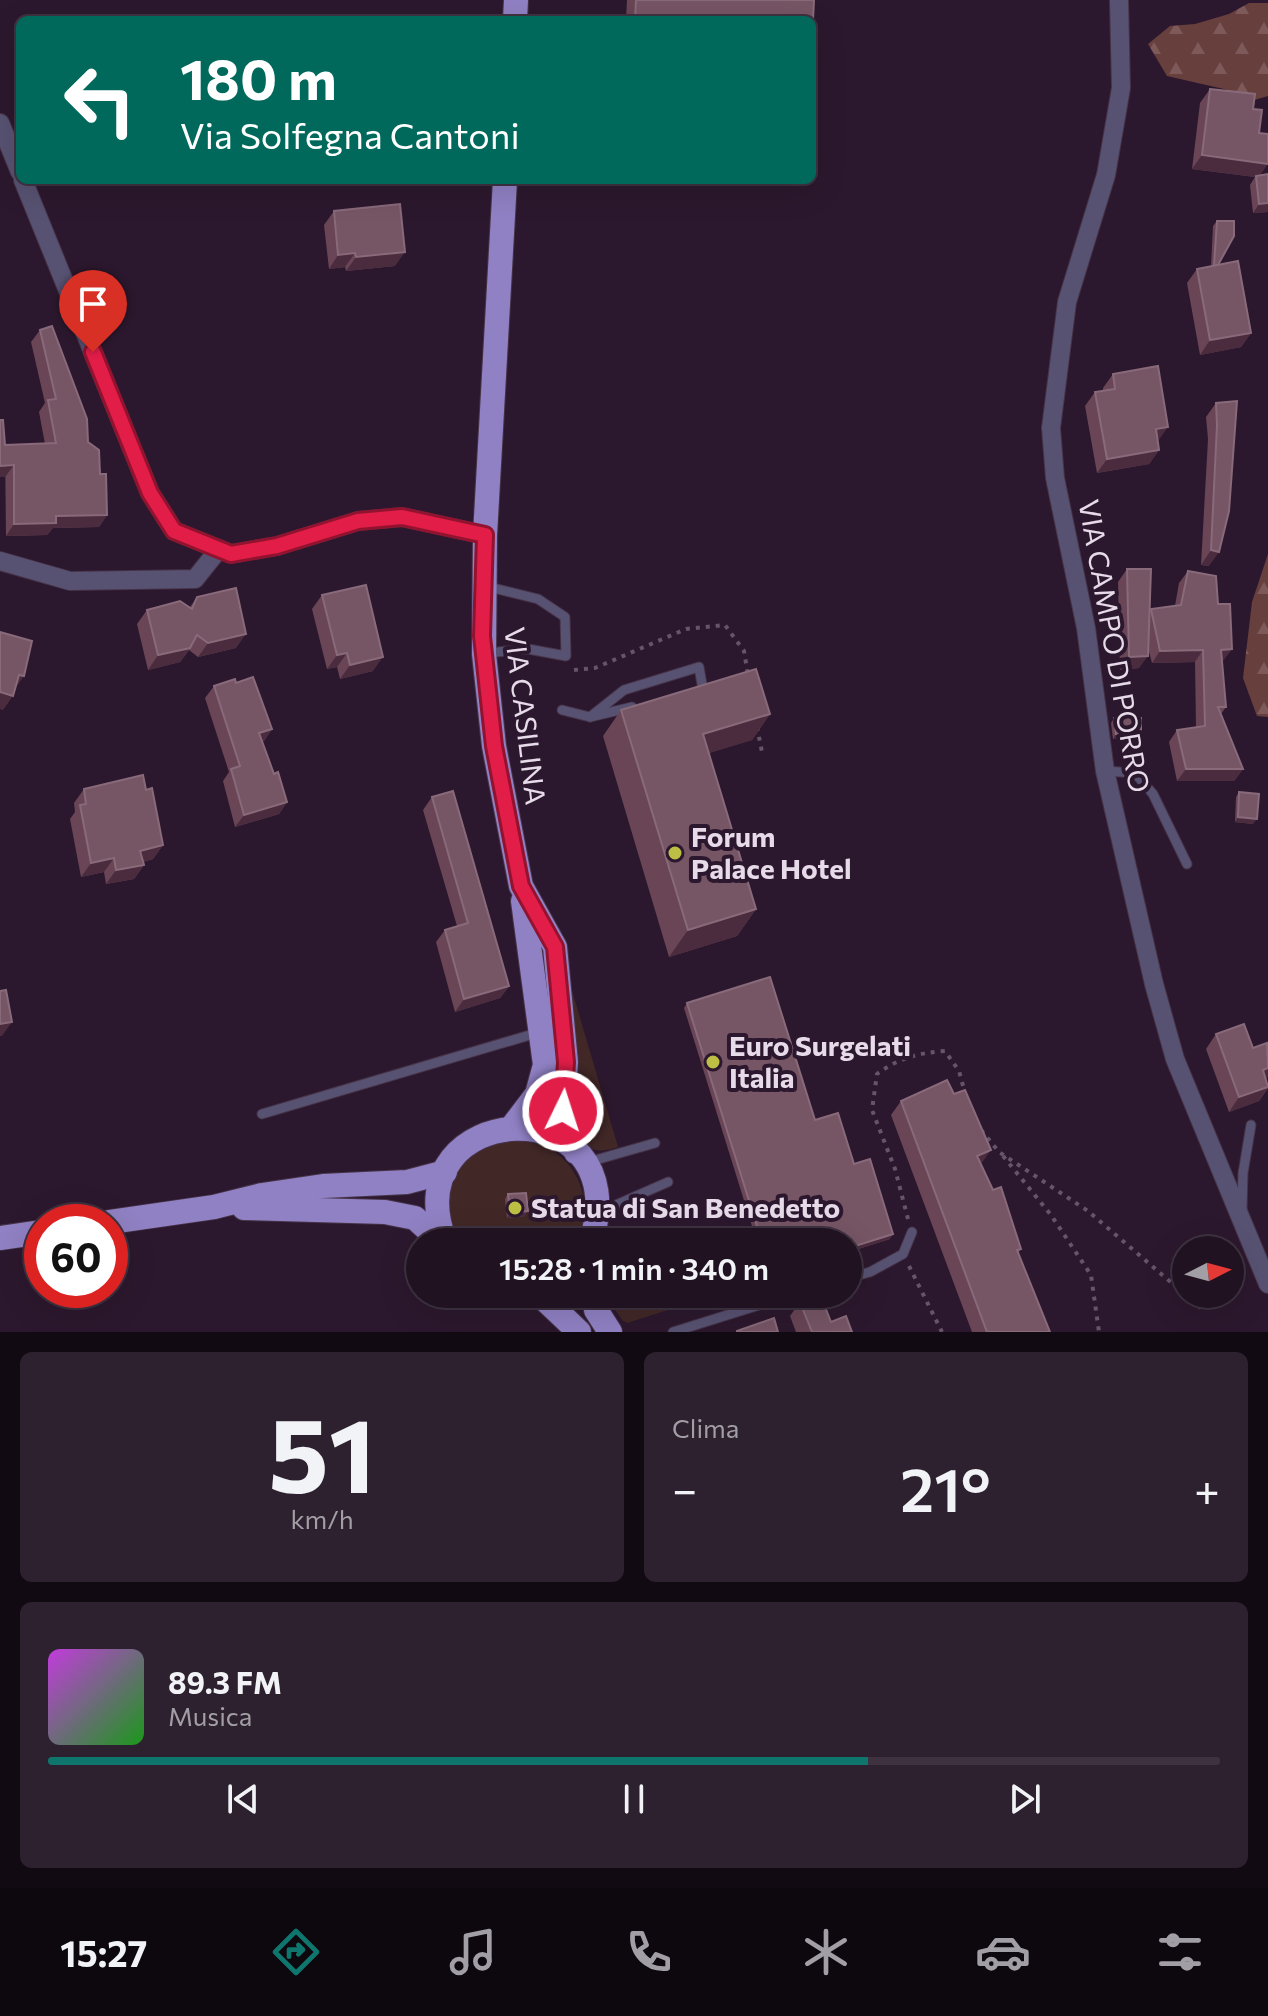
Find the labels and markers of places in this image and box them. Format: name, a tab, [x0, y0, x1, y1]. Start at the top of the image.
pin	[59, 270, 127, 352]
place label: Forum Palace Hotel	[691, 819, 852, 885]
marker: Forum Palace Hotel	[666, 844, 684, 862]
place label: Euro Surgelati Italia	[729, 1028, 911, 1094]
marker: Euro Surgelati Italia	[704, 1053, 722, 1071]
place label: Statua di San Benedetto	[531, 1190, 840, 1224]
marker: Statua di San Benedetto	[506, 1199, 524, 1217]

